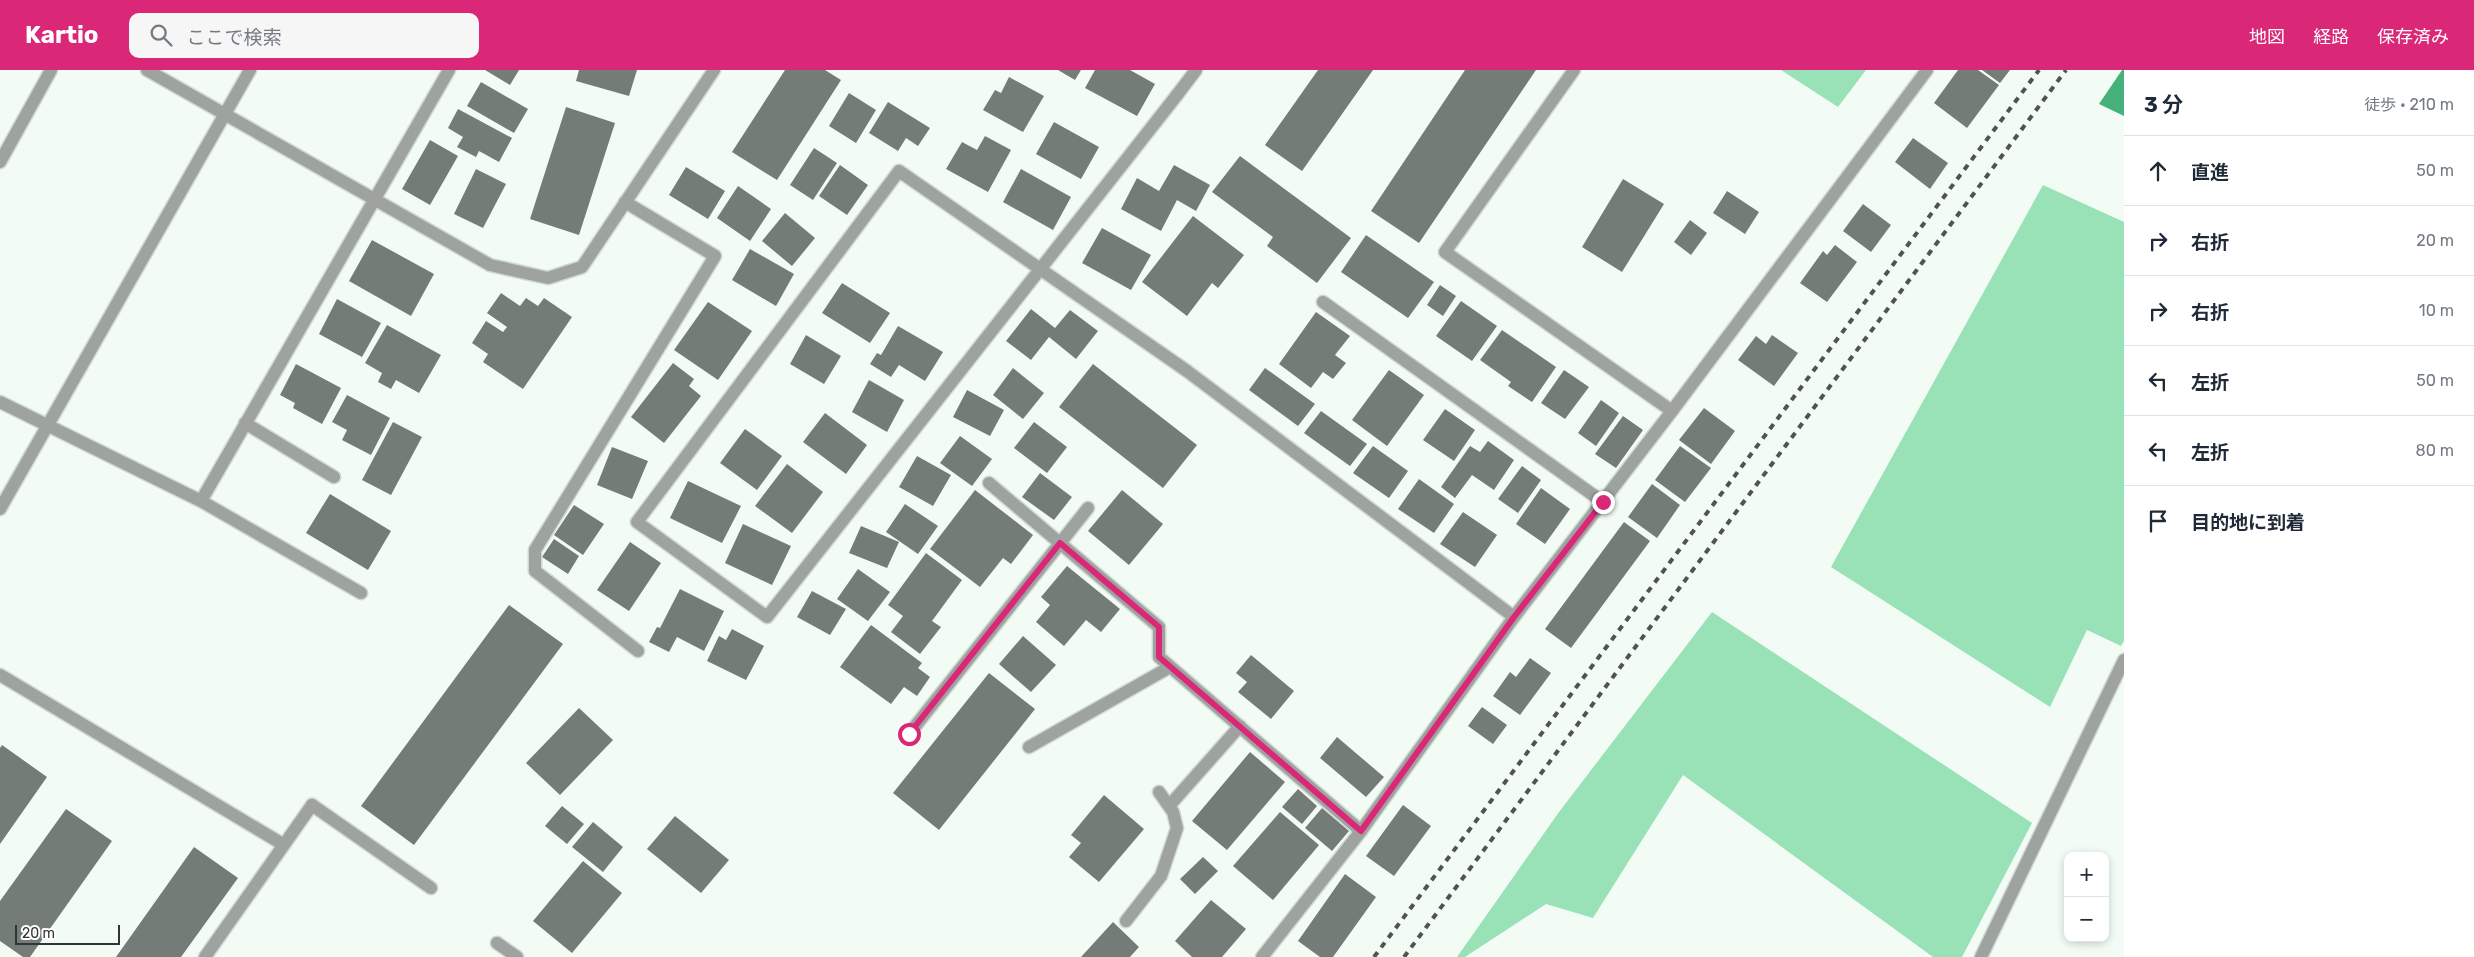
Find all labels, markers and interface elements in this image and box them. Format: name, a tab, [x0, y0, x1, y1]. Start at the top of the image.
search box	[129, 13, 479, 58]
text: Kartio	[25, 21, 99, 49]
icon: search	[147, 21, 175, 49]
text: ここで検索	[187, 26, 282, 49]
text: 地図	[2249, 26, 2285, 48]
text: 経路	[2313, 26, 2349, 48]
text: 保存済み	[2377, 26, 2449, 48]
text: 3 分	[2144, 92, 2183, 117]
text: 徒歩 · 210 m	[2364, 95, 2454, 114]
icon: ahead	[2144, 157, 2172, 185]
text: 直進	[2191, 161, 2229, 184]
text: 50 m	[2416, 161, 2454, 180]
icon: right	[2144, 227, 2172, 255]
text: 右折	[2191, 231, 2229, 254]
text: 20 m	[2416, 231, 2454, 250]
icon: right	[2144, 297, 2172, 325]
text: 右折	[2191, 301, 2229, 324]
text: 10 m	[2419, 301, 2454, 320]
icon: left	[2144, 367, 2172, 395]
text: 左折	[2191, 371, 2229, 394]
text: 50 m	[2416, 371, 2454, 390]
icon: left	[2144, 437, 2172, 465]
text: 左折	[2191, 441, 2229, 464]
text: 80 m	[2416, 441, 2454, 460]
route end	[1592, 491, 1615, 514]
icon: arrive	[2144, 507, 2172, 535]
text: 目的地に到着	[2191, 511, 2305, 534]
route start	[898, 723, 921, 746]
map controls	[2064, 852, 2109, 942]
button: +	[2064, 852, 2109, 897]
button: −	[2064, 897, 2109, 942]
scale bar	[15, 922, 120, 945]
text: 20 m	[22, 925, 55, 942]

